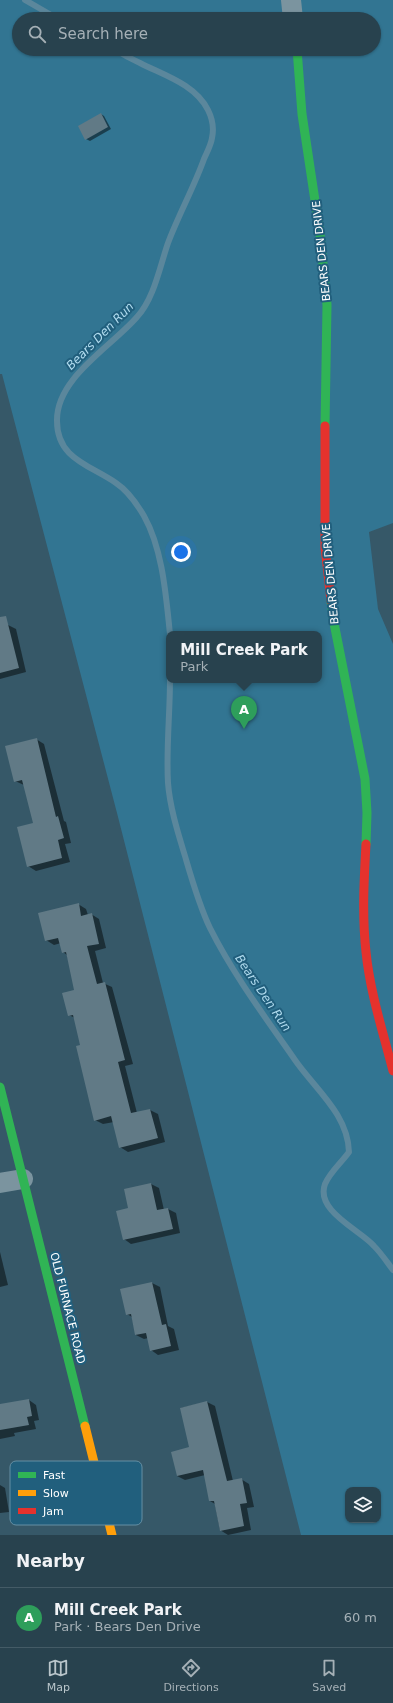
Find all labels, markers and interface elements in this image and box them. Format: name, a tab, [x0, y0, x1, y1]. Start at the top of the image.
search box	[12, 12, 381, 56]
icon: search	[26, 23, 48, 45]
text: Search here	[58, 25, 148, 43]
street label: BEARS DEN DRIVE	[310, 200, 333, 302]
water label: Bears Den Run	[63, 299, 137, 373]
street label: BEARS DEN DRIVE	[320, 523, 341, 625]
your location	[171, 542, 191, 562]
popup	[166, 631, 322, 683]
text: Mill Creek Park	[180, 641, 308, 659]
text: Park	[180, 659, 208, 674]
pin: A	[231, 696, 257, 729]
water label: Bears Den Run	[232, 952, 294, 1034]
street label: OLD FURNACE ROAD	[47, 1251, 88, 1365]
legend	[10, 1461, 142, 1525]
text: Fast	[43, 1469, 66, 1482]
text: Slow	[43, 1487, 69, 1500]
map controls	[345, 1487, 381, 1523]
button: layers	[345, 1487, 381, 1523]
text: Jam	[42, 1505, 64, 1518]
text: Nearby	[16, 1551, 85, 1571]
text: Mill Creek Park	[54, 1601, 182, 1619]
text: A	[24, 1610, 34, 1625]
text: 60 m	[344, 1610, 377, 1625]
text: Park · Bears Den Drive	[54, 1619, 201, 1634]
tab: Map	[47, 1657, 70, 1694]
tab: Directions	[163, 1657, 219, 1694]
tab: Saved	[312, 1657, 346, 1694]

